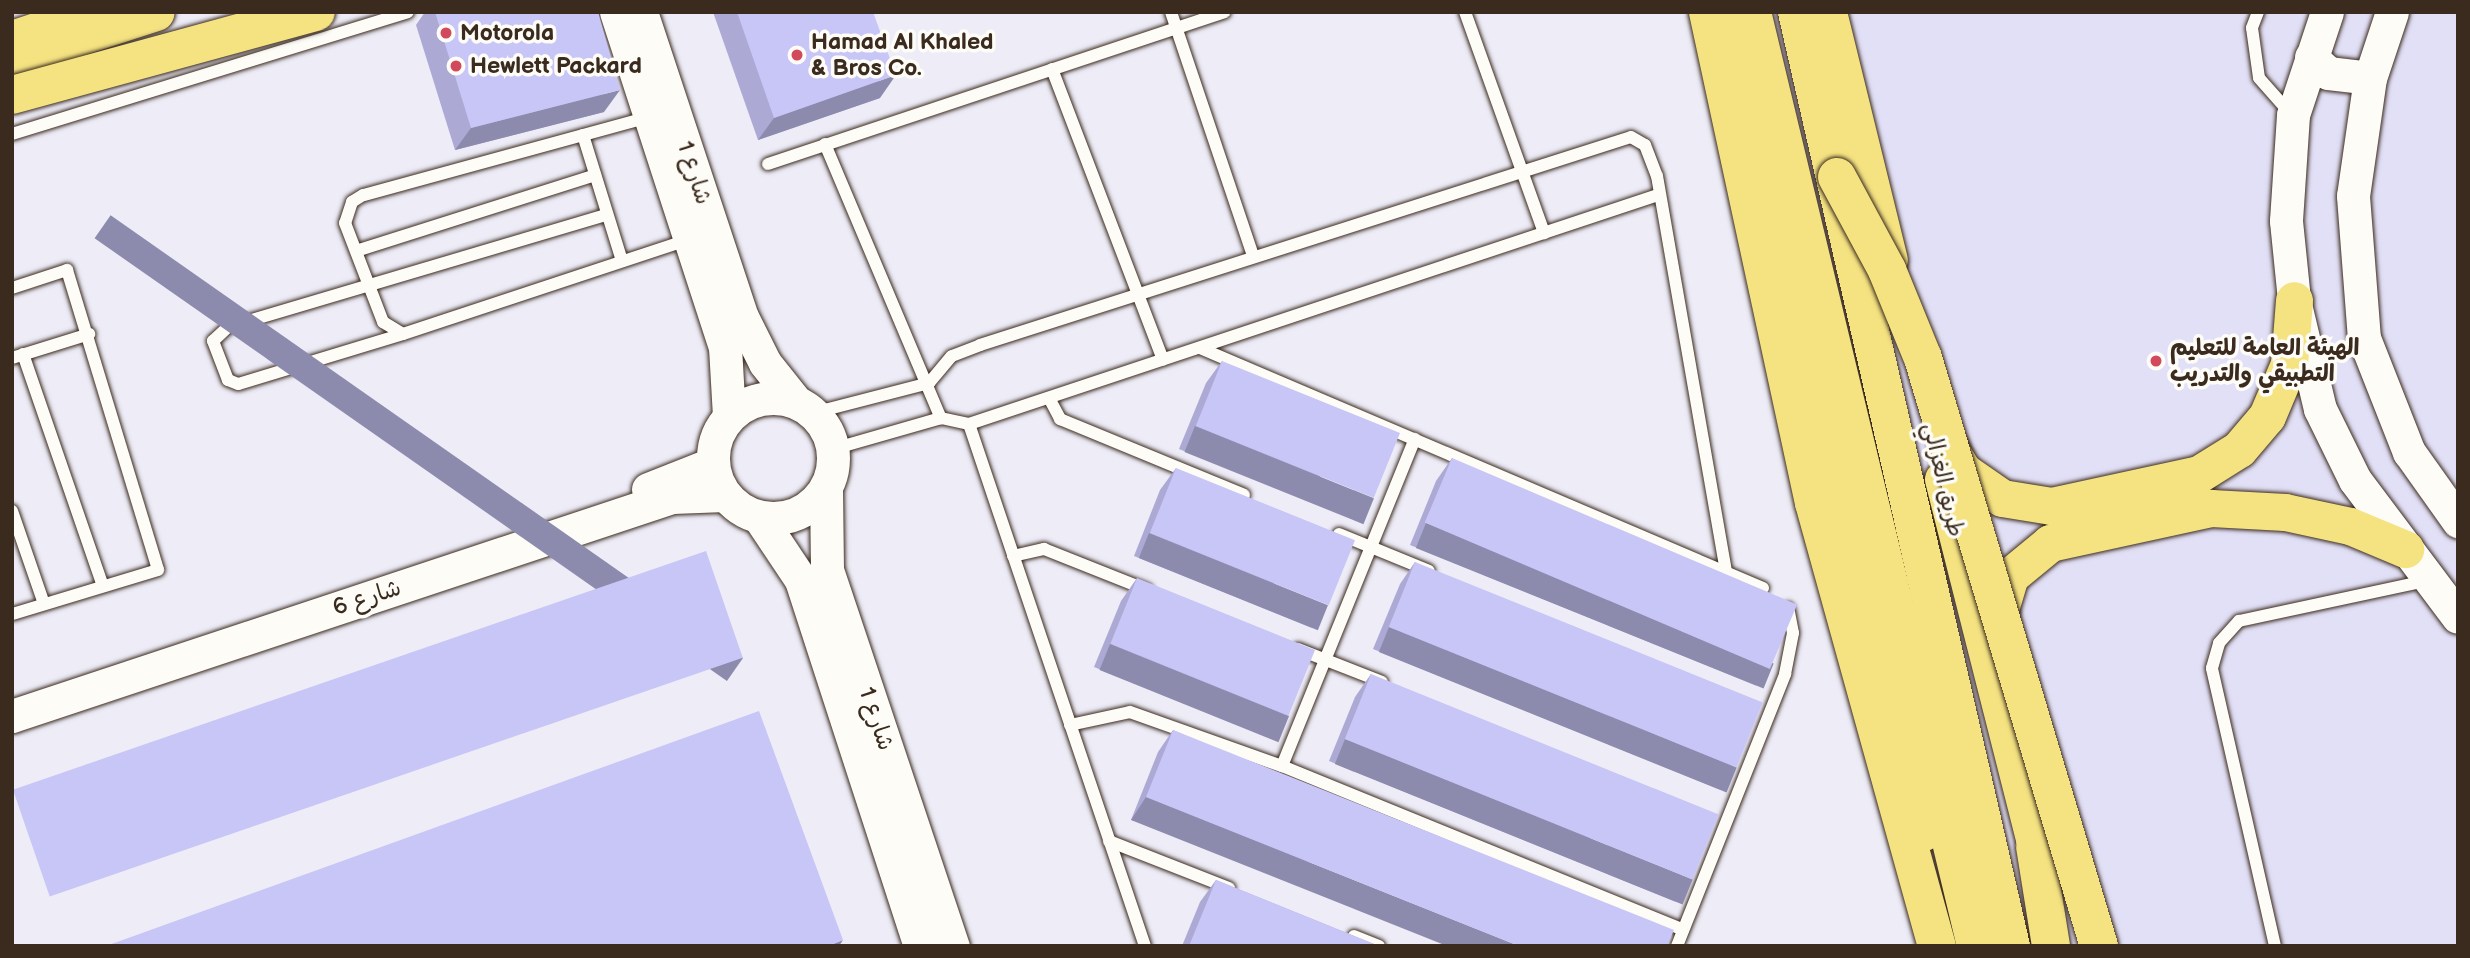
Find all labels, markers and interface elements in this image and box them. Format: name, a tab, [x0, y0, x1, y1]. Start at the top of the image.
place label: Motorola	[460, 19, 554, 47]
marker: Motorola	[438, 25, 454, 41]
place label: Hamad Al Khaled & Bros Co.	[811, 28, 994, 82]
marker: Hamad Al Khaled & Bros Co.	[789, 47, 805, 63]
place label: Hewlett Packard	[470, 52, 642, 80]
marker: Hewlett Packard	[448, 58, 464, 74]
street label: شارع 1	[671, 138, 717, 208]
place label: الهيئة العامة للتعليم التطبيقي والتدريب	[2170, 334, 2359, 388]
marker: الهيئة العامة للتعليم التطبيقي والتدريب	[2148, 353, 2164, 369]
street label: طريق الغزالي	[1916, 420, 1970, 540]
street label: شارع 6	[329, 574, 405, 622]
street label: شارع 1	[852, 684, 900, 754]

